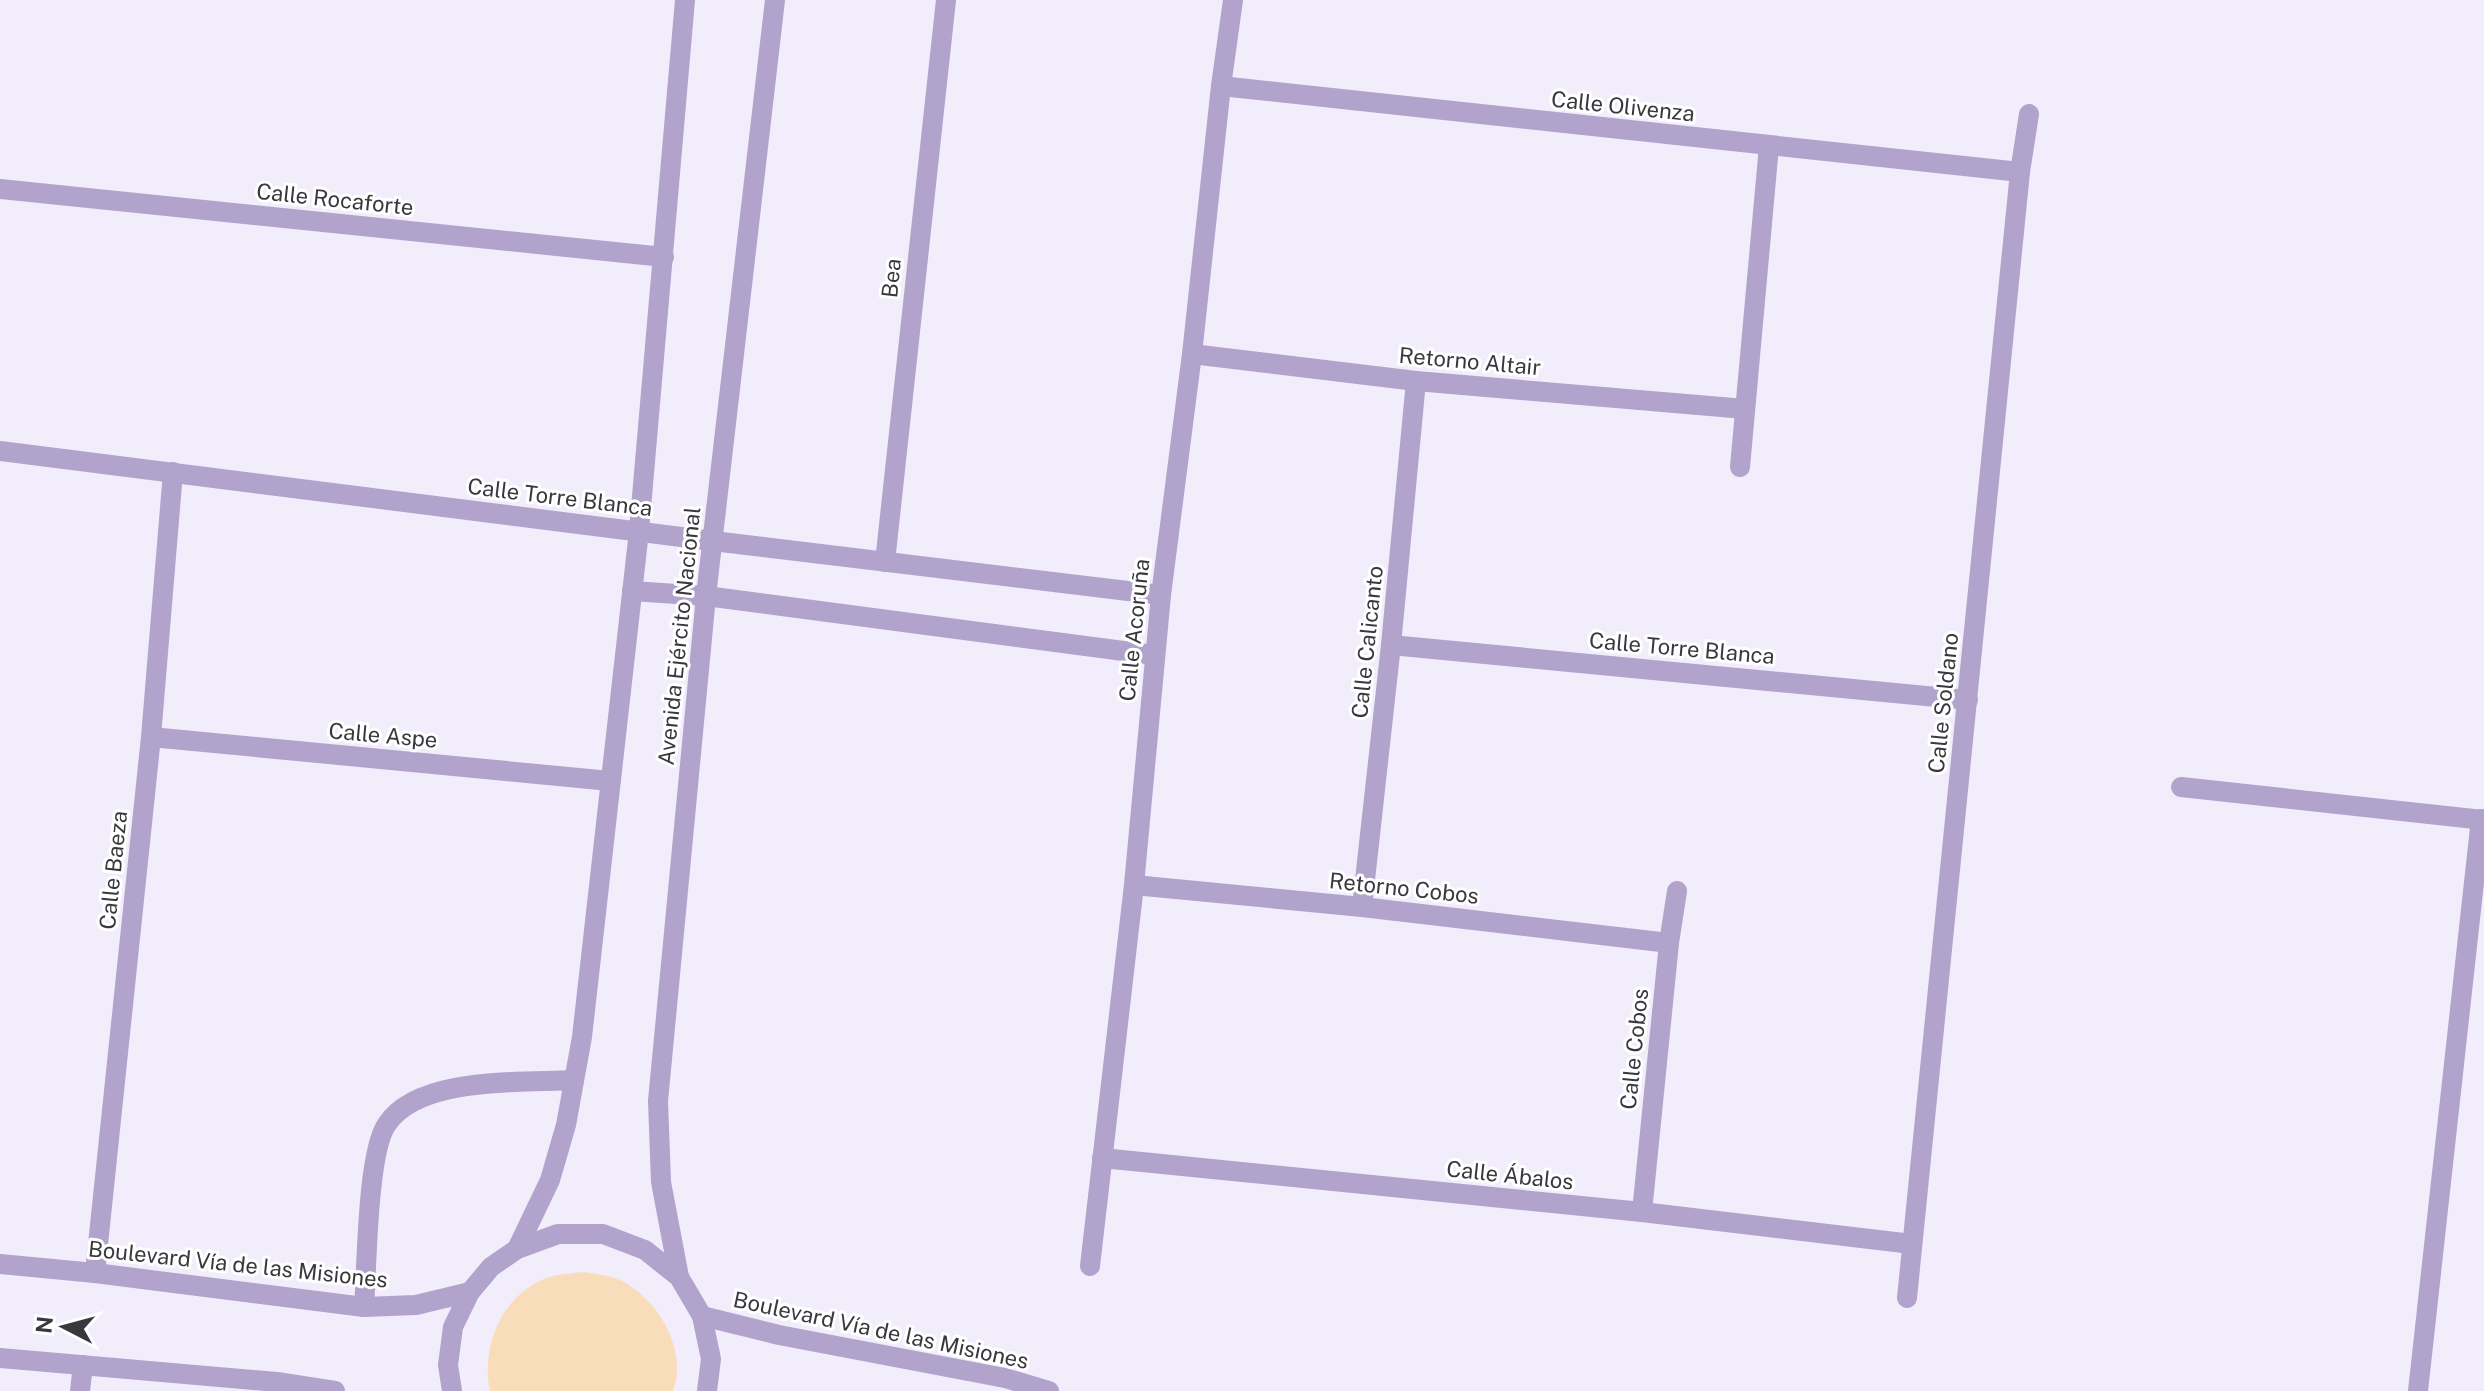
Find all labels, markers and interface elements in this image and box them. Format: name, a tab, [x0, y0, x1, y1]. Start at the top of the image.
street label: Calle Olivenza	[1550, 86, 1696, 126]
street label: Calle Rocaforte	[255, 178, 415, 220]
street label: Bea	[876, 257, 906, 299]
street label: Retorno Altair	[1398, 342, 1542, 380]
street label: Calle Torre Blanca	[466, 473, 654, 521]
street label: Avenida Ejército Nacional	[652, 505, 706, 767]
street label: Calle Acoruña	[1114, 557, 1154, 703]
street label: Calle Calicanto	[1346, 564, 1388, 720]
street label: Calle Torre Blanca	[1588, 627, 1776, 669]
street label: Calle Soldano	[1923, 632, 1963, 774]
street label: Calle Aspe	[327, 717, 439, 753]
street label: Calle Baeza	[94, 809, 132, 931]
street label: Retorno Cobos	[1328, 867, 1480, 909]
street label: Calle Cobos	[1615, 987, 1653, 1111]
street label: Calle Ábalos	[1445, 1155, 1575, 1195]
street label: Boulevard Vía de las Misiones	[87, 1235, 389, 1293]
street label: Boulevard Vía de las Misiones	[731, 1286, 1031, 1374]
north arrow	[24, 1287, 104, 1367]
text: N	[30, 1315, 58, 1335]

